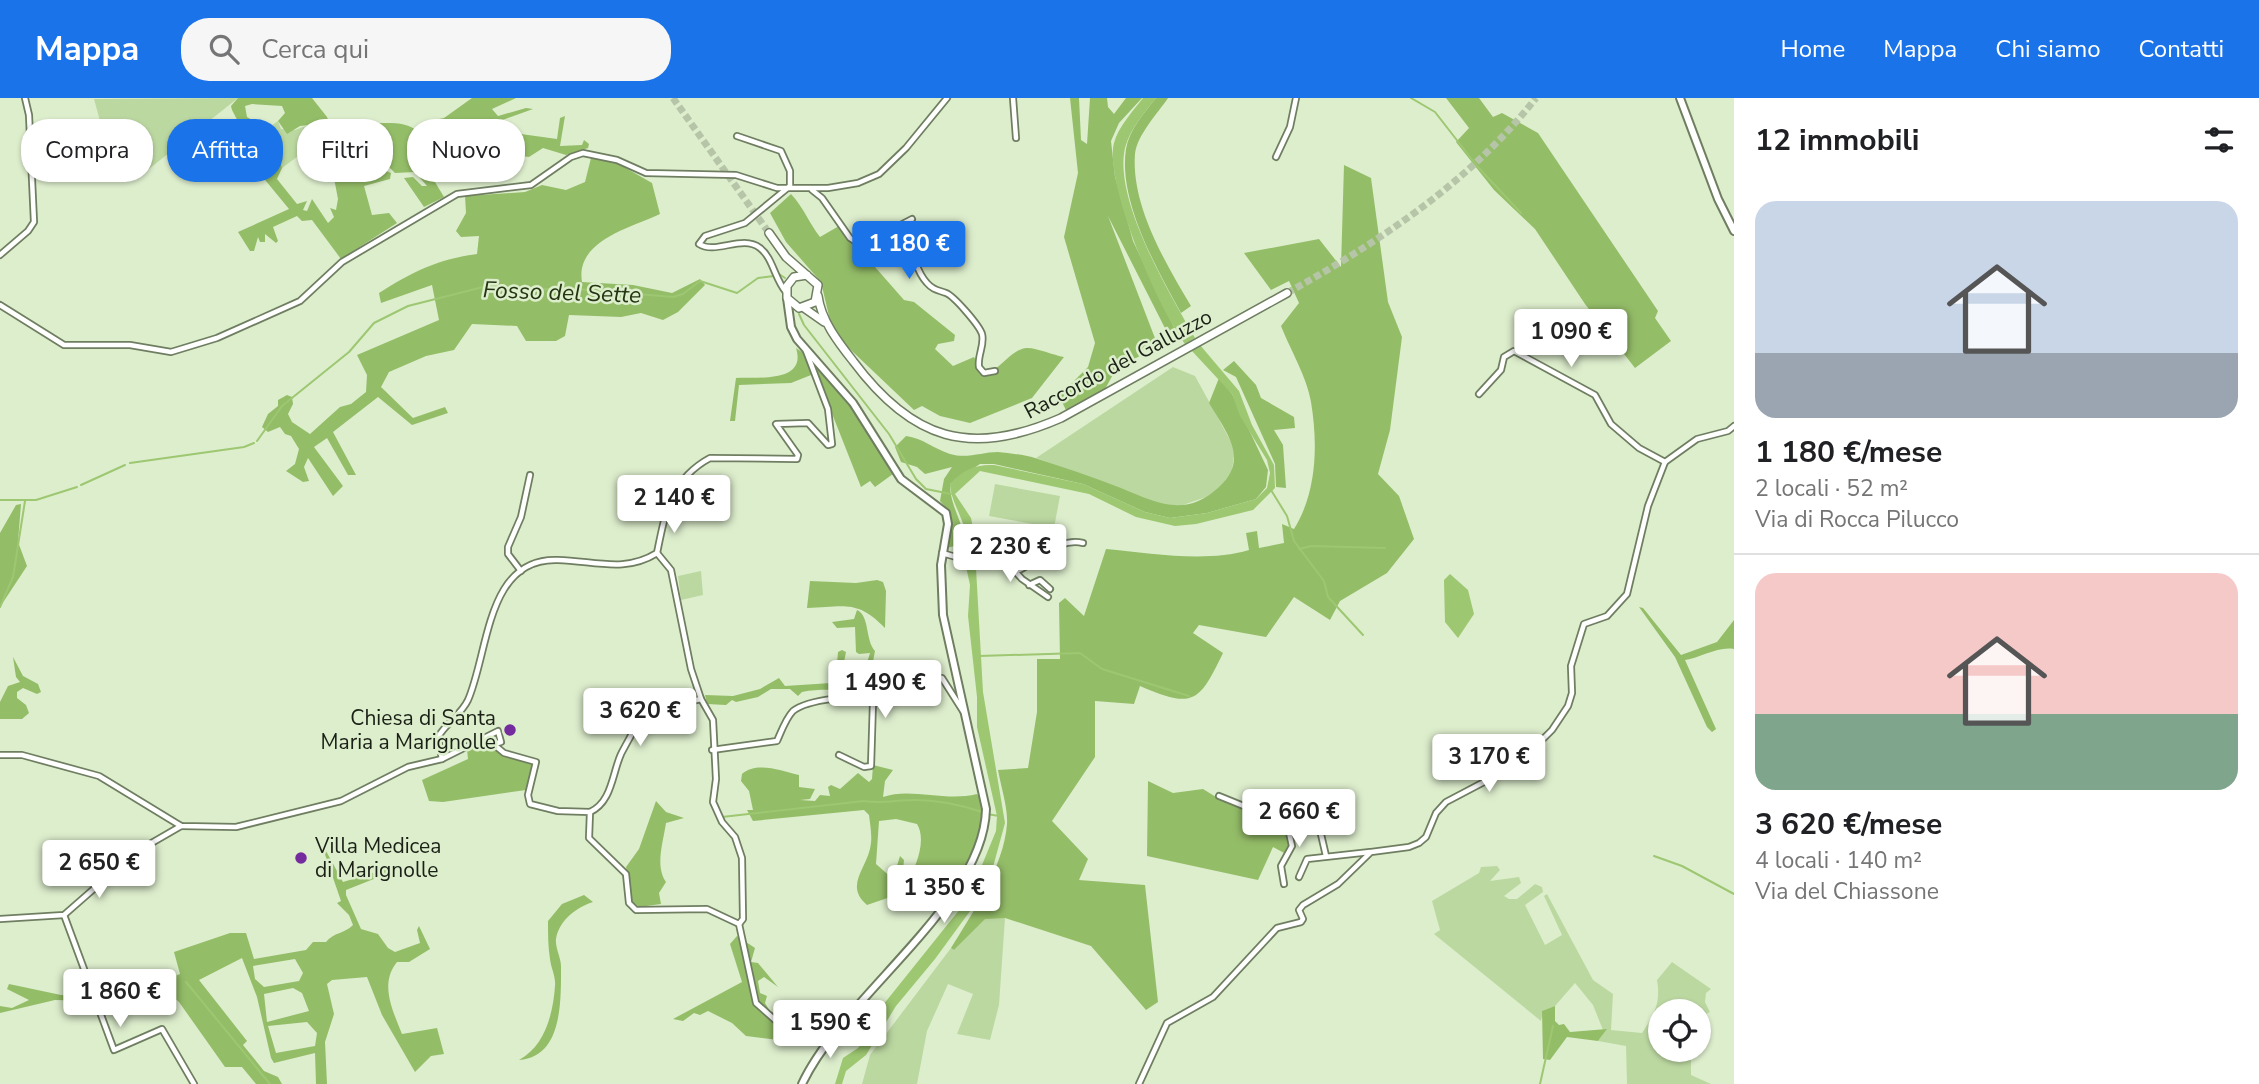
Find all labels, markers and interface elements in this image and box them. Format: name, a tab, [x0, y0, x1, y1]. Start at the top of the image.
search box	[181, 18, 671, 81]
text: Mappa	[35, 27, 139, 72]
icon: search	[205, 30, 243, 68]
text: Cerca qui	[261, 32, 369, 67]
text: Home	[1780, 33, 1845, 65]
text: Mappa	[1883, 33, 1957, 65]
text: Chi siamo	[1995, 33, 2101, 65]
text: Contatti	[2139, 33, 2224, 65]
chip: Compra	[21, 119, 153, 182]
chip: Affitta	[167, 119, 283, 182]
chip: Filtri	[297, 119, 393, 182]
chip: Nuovo	[407, 119, 525, 182]
text: 12 immobili	[1755, 120, 1920, 161]
icon: filters	[2200, 121, 2238, 159]
pin: 1 180 €	[844, 222, 974, 281]
text: 1 180 €	[868, 228, 950, 259]
icon: home	[1934, 246, 2060, 372]
water label: Fosso del Sette	[482, 274, 642, 311]
street label: Raccordo del Galluzzo	[1019, 303, 1217, 425]
pin: 1 090 €	[1506, 310, 1636, 369]
text: 1 090 €	[1530, 316, 1612, 347]
text: 1 180 €/mese	[1755, 432, 1942, 473]
text: 2 locali · 52 m²	[1755, 473, 1908, 504]
pin: 2 140 €	[609, 476, 739, 535]
text: 2 140 €	[633, 482, 715, 513]
text: Via di Rocca Pilucco	[1755, 504, 1959, 535]
pin: 2 230 €	[945, 524, 1075, 584]
text: 2 230 €	[969, 531, 1051, 562]
icon: home	[1934, 618, 2060, 744]
pin: 1 490 €	[820, 660, 950, 720]
text: 1 490 €	[844, 667, 926, 698]
pin: 3 620 €	[575, 688, 705, 748]
text: 3 620 €	[599, 695, 681, 726]
place label: Chiesa di Santa Maria a Marignolle	[321, 704, 496, 756]
marker: Chiesa di Santa Maria a Marignolle	[502, 722, 518, 738]
pin: 3 170 €	[1424, 734, 1554, 794]
text: 3 170 €	[1448, 741, 1530, 772]
pin: 2 660 €	[1234, 790, 1364, 849]
text: 2 660 €	[1258, 796, 1340, 827]
text: 3 620 €/mese	[1755, 804, 1942, 845]
place label: Villa Medicea di Marignolle	[314, 832, 441, 884]
pin: 2 650 €	[34, 840, 164, 900]
text: 4 locali · 140 m²	[1755, 845, 1922, 876]
text: 2 650 €	[58, 847, 140, 878]
marker: Villa Medicea di Marignolle	[293, 850, 309, 866]
pin: 1 350 €	[879, 866, 1009, 925]
text: 1 350 €	[903, 872, 985, 903]
text: Via del Chiassone	[1755, 876, 1939, 907]
pin: 1 860 €	[55, 970, 185, 1029]
text: 1 860 €	[79, 976, 161, 1007]
map controls	[1648, 999, 1711, 1062]
button: locate	[1648, 999, 1711, 1062]
pin: 1 590 €	[765, 1000, 895, 1060]
text: 1 590 €	[789, 1007, 871, 1038]

